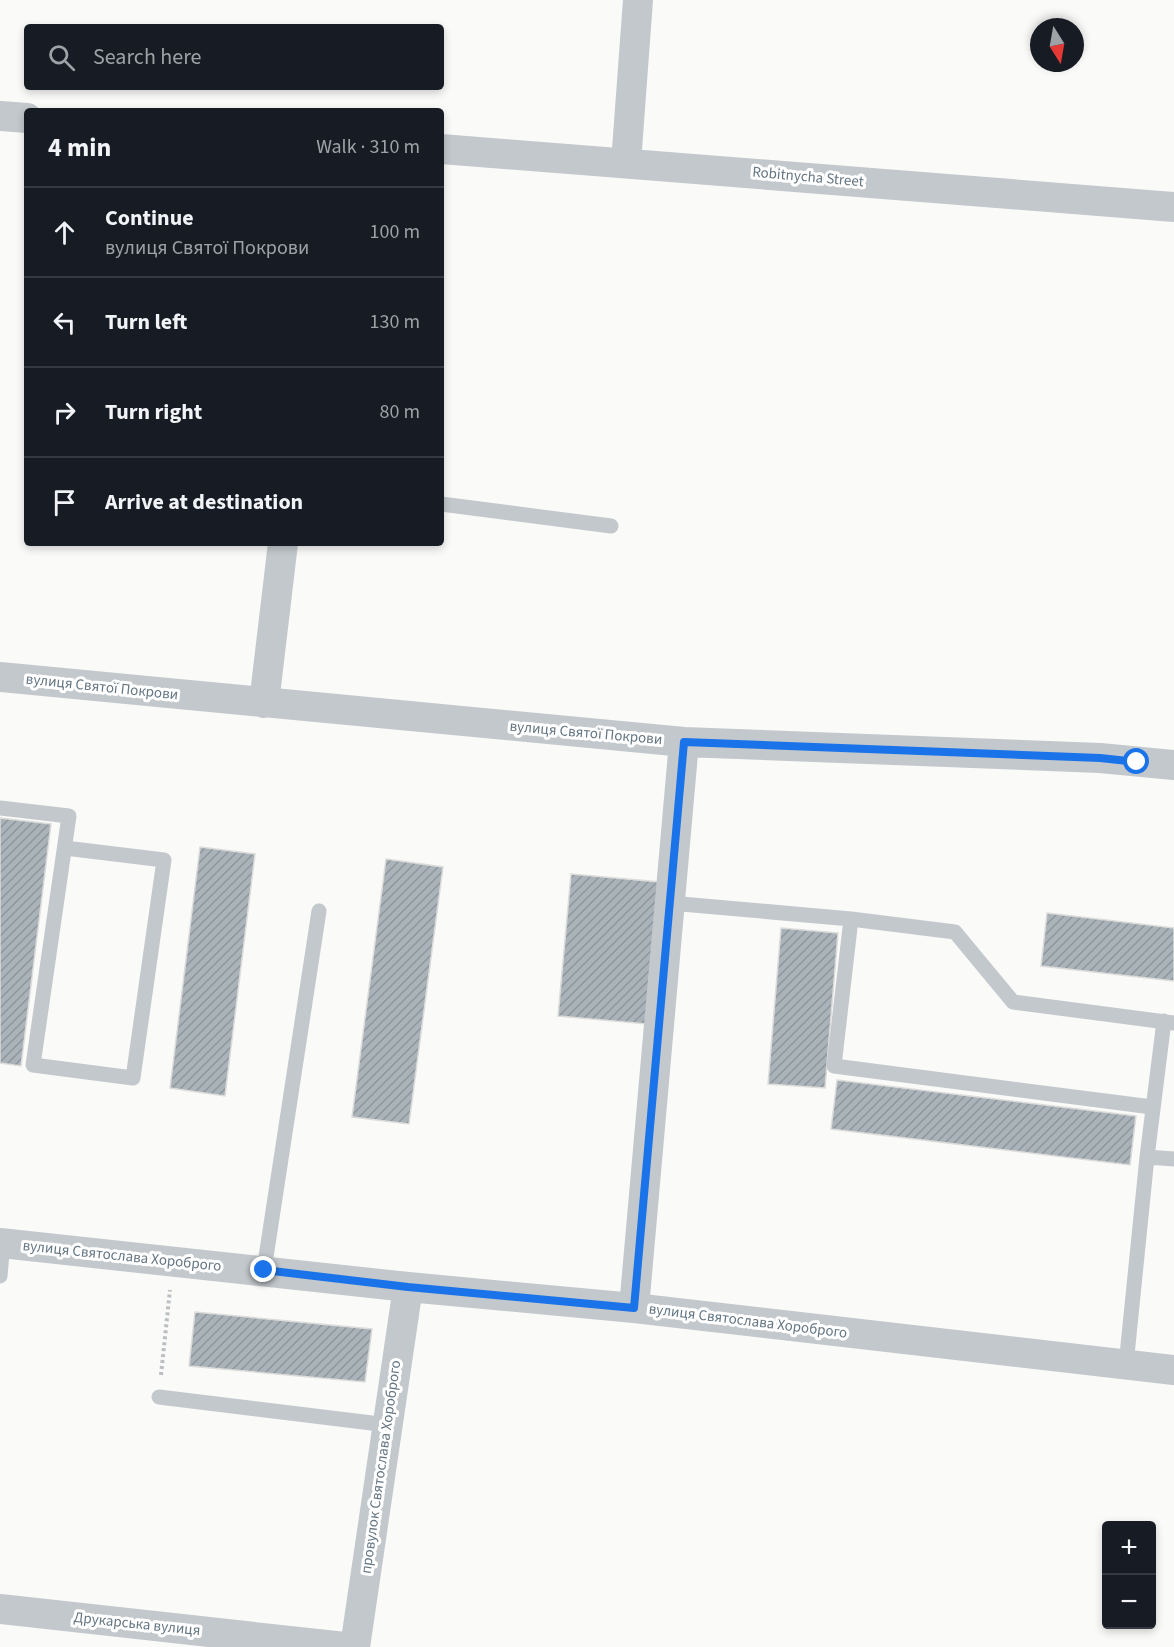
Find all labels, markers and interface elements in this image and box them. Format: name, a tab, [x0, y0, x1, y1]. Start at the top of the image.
north arrow	[1030, 18, 1084, 72]
search box	[24, 24, 444, 90]
icon: search	[45, 41, 78, 74]
text: Search here	[93, 41, 201, 73]
text: 4 min	[48, 129, 111, 166]
text: Walk · 310 m	[316, 133, 420, 161]
street label: Robitnycha Street	[751, 162, 865, 192]
text: Continue	[105, 202, 194, 234]
icon: ahead	[48, 216, 81, 249]
text: 100 m	[370, 218, 420, 246]
text: вулиця Святої Покрови	[105, 234, 309, 262]
icon: left	[48, 306, 81, 339]
text: Turn left	[105, 306, 187, 338]
text: 130 m	[370, 308, 420, 336]
icon: right	[48, 396, 81, 429]
text: Turn right	[105, 396, 202, 428]
text: 80 m	[380, 398, 420, 426]
icon: arrive	[48, 486, 81, 519]
text: Arrive at destination	[105, 486, 303, 518]
street label: вулиця Святої Покрови	[25, 669, 179, 705]
street label: вулиця Святої Покрови	[509, 716, 663, 750]
route start	[1123, 748, 1149, 774]
street label: вулиця Святослава Хороброго	[22, 1235, 222, 1277]
route end	[250, 1256, 276, 1282]
street label: вулиця Святослава Хороброго	[648, 1298, 848, 1344]
street label: провулок Святослава Хороброго	[356, 1359, 406, 1575]
map controls	[1102, 1521, 1156, 1629]
button: +	[1102, 1521, 1156, 1575]
button: −	[1102, 1575, 1156, 1629]
street label: Друкарська вулиця	[73, 1607, 201, 1641]

